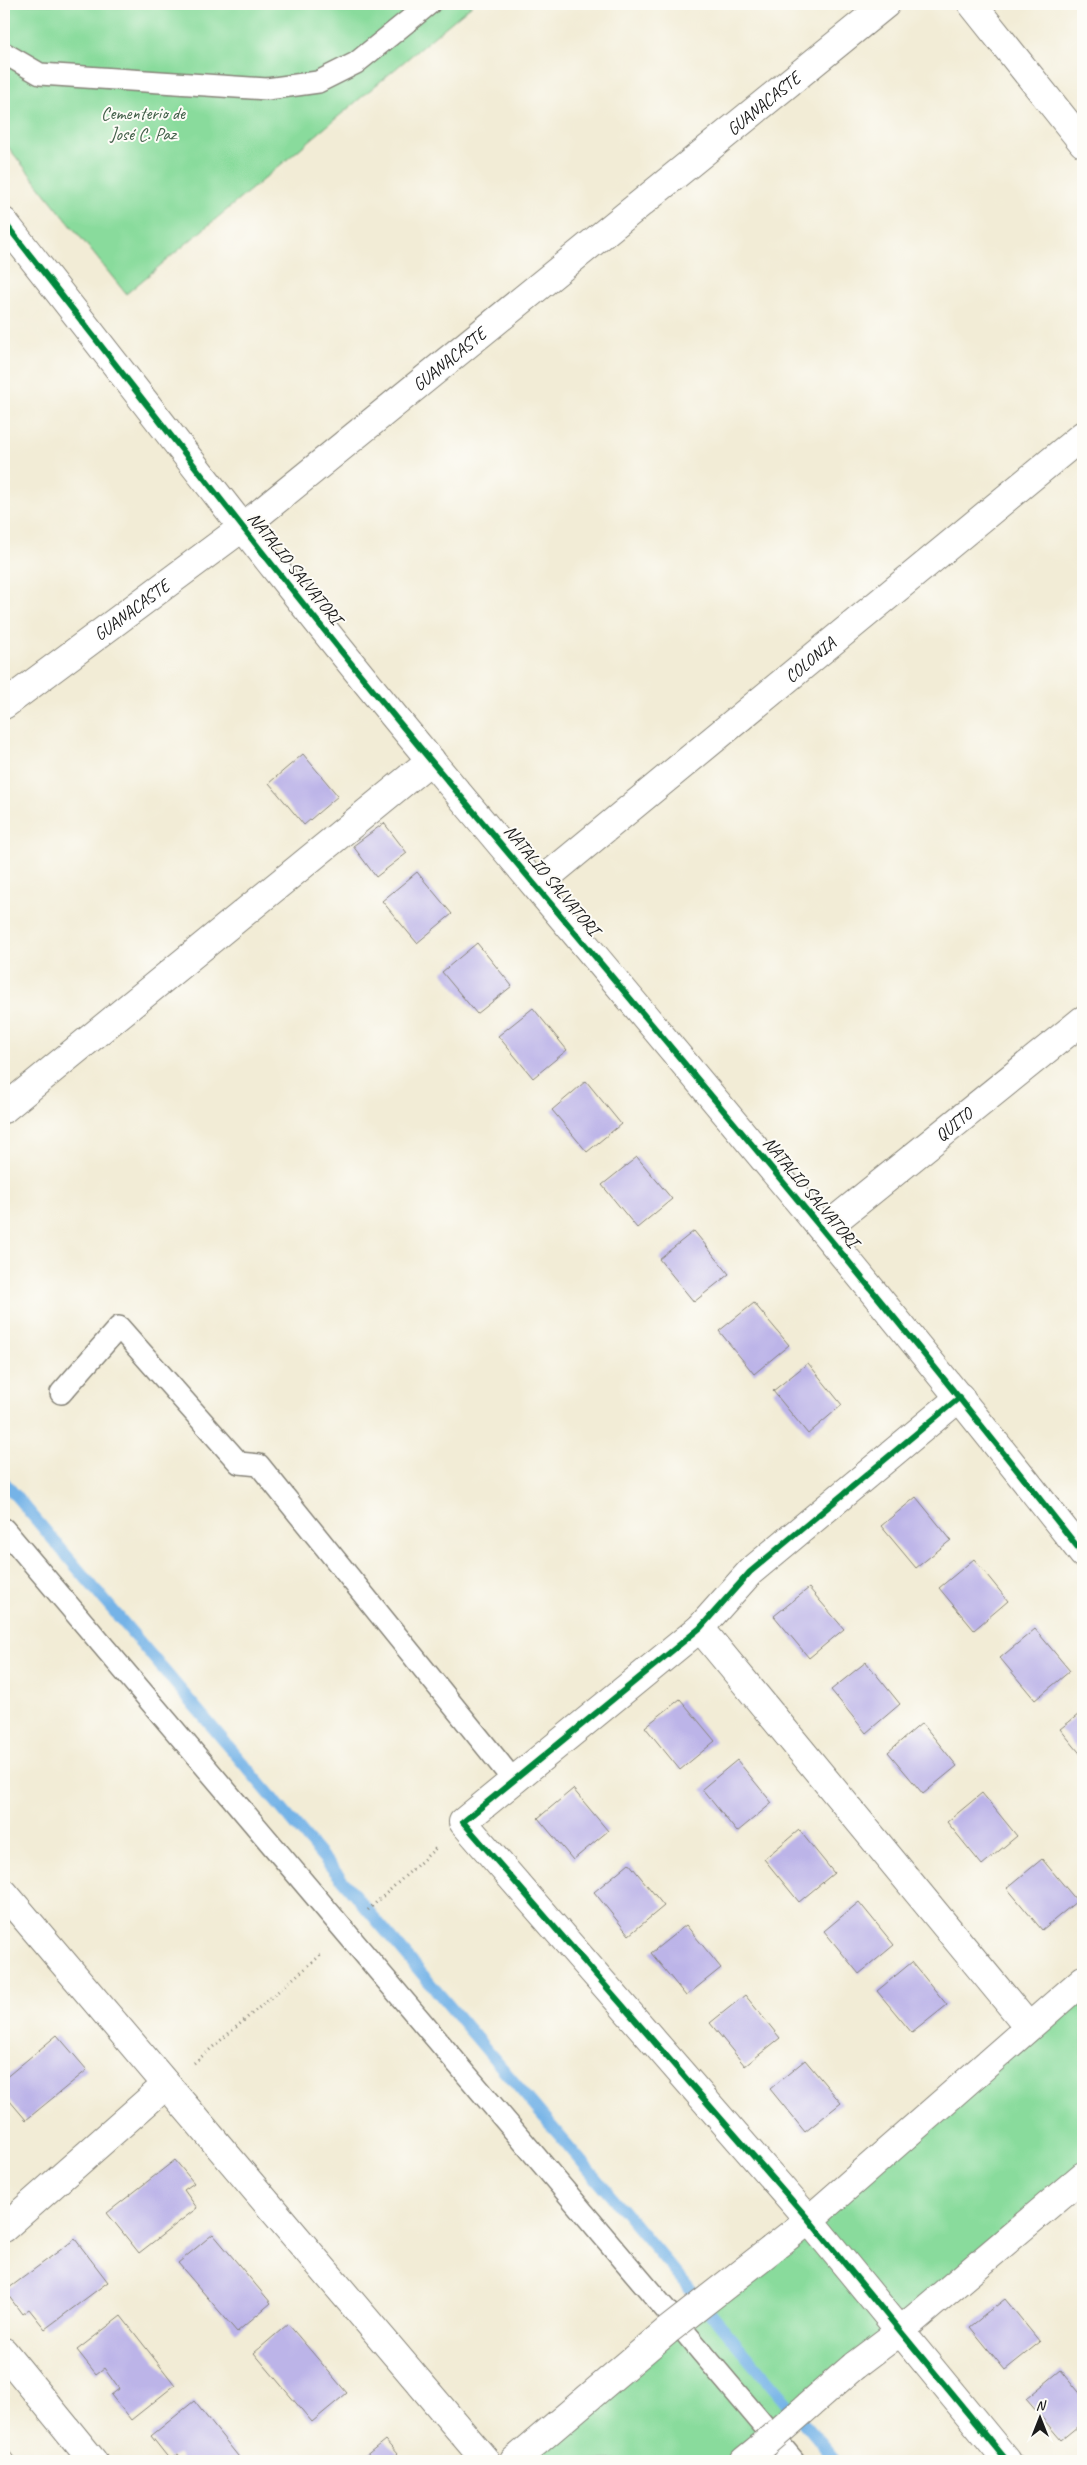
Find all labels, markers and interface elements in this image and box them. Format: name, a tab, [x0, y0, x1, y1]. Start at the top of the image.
street label: GUANACASTE	[722, 66, 807, 140]
park label: Cementerio de José C. Paz	[101, 102, 186, 145]
street label: GUANACASTE	[408, 321, 492, 396]
street label: NATALIO SALVATORI	[243, 508, 349, 631]
street label: GUANACASTE	[89, 573, 175, 645]
street label: COLONIA	[780, 632, 841, 687]
street label: NATALIO SALVATORI	[499, 820, 607, 943]
street label: QUITO	[930, 1101, 979, 1146]
street label: NATALIO SALVATORI	[758, 1132, 866, 1255]
north arrow	[1014, 2392, 1064, 2442]
text: N	[1036, 2397, 1047, 2414]

